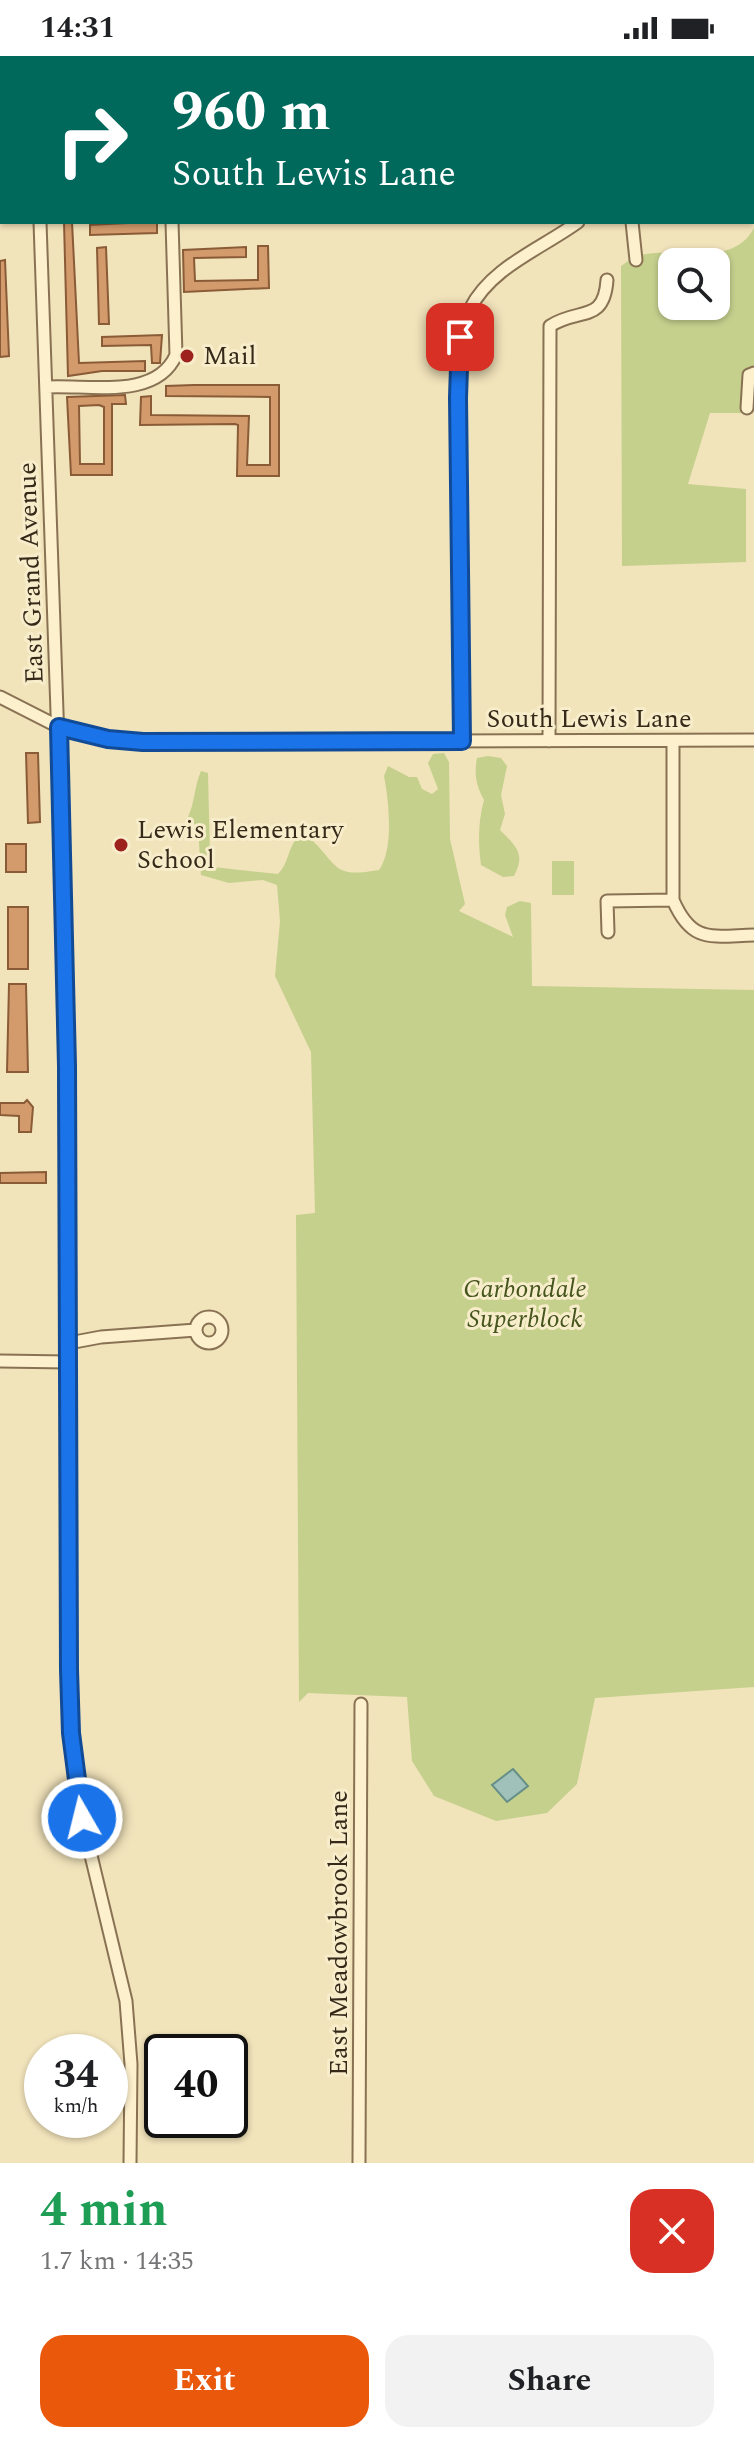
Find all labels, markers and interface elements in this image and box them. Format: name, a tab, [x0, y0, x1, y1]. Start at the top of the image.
text: 14:31	[40, 5, 115, 51]
text: 960 m	[172, 70, 331, 155]
icon: right	[40, 88, 144, 192]
text: South Lewis Lane	[172, 147, 456, 202]
map controls	[658, 248, 730, 320]
button: search	[658, 248, 730, 320]
pin	[426, 303, 494, 371]
icon: arrive	[438, 315, 482, 359]
place label: Mail	[203, 336, 256, 376]
marker: Mail	[178, 347, 196, 365]
street label: East Grand Avenue	[7, 462, 55, 684]
street label: South Lewis Lane	[486, 699, 692, 739]
place label: Lewis Elementary School	[137, 810, 345, 880]
marker: Lewis Elementary School	[112, 836, 130, 854]
park label: Carbondale Superblock	[463, 1269, 587, 1339]
position arrow	[40, 1776, 124, 1860]
street label: East Meadowbrook Lane	[319, 1790, 359, 2076]
speed limit sign: 40	[144, 2034, 248, 2138]
text: 34	[54, 2045, 98, 2106]
text: km/h	[54, 2091, 99, 2121]
text: 4 min	[40, 2174, 168, 2247]
button: close	[630, 2189, 714, 2273]
text: 1.7 km · 14:35	[40, 2241, 194, 2281]
button: Exit	[40, 2335, 369, 2427]
button: Share	[385, 2335, 714, 2427]

